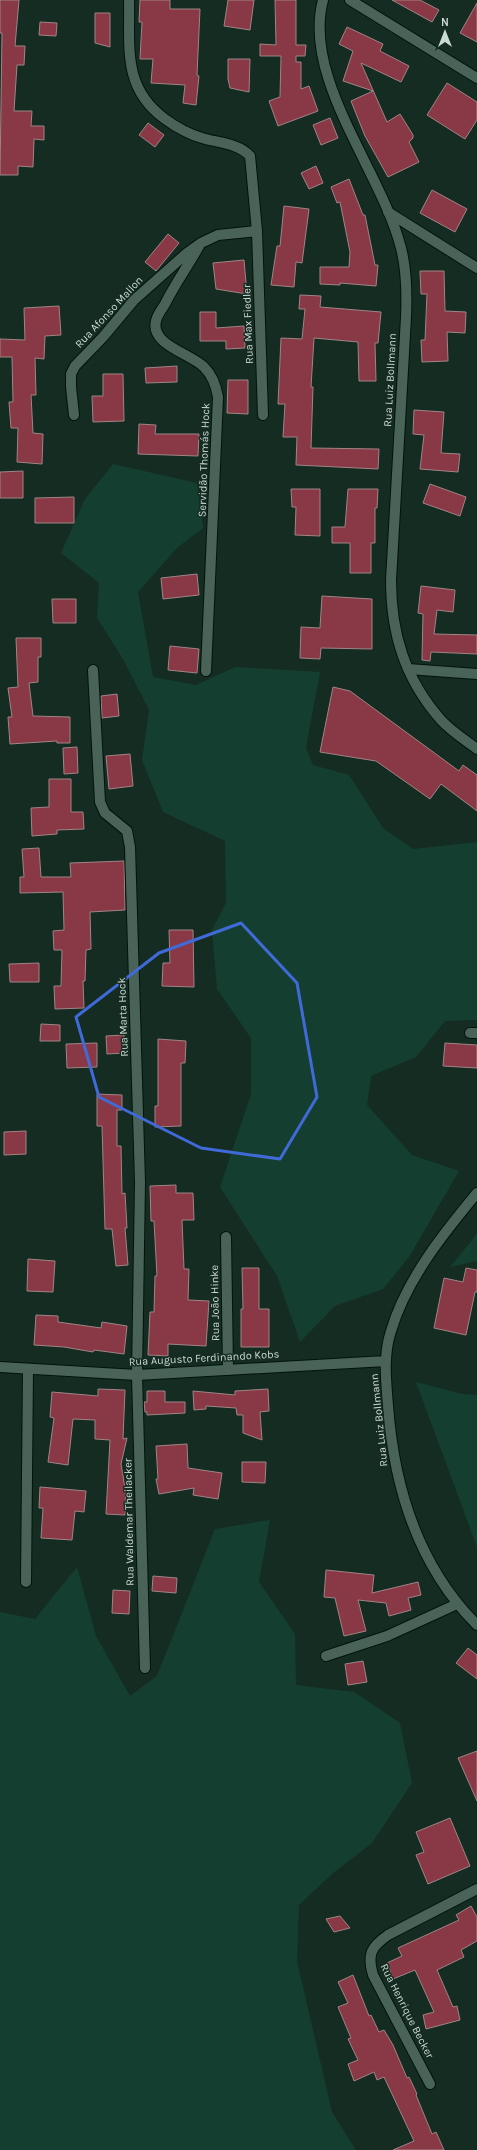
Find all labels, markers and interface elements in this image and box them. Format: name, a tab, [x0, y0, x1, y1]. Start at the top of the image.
north arrow	[425, 12, 465, 52]
text: N	[441, 16, 449, 29]
street label: Rua Afonso Mallon	[72, 273, 146, 351]
street label: Rua Max Fiedler	[240, 284, 256, 364]
street label: Rua Luiz Bollmann	[381, 333, 399, 427]
street label: Servidão Thomás Hock	[196, 403, 212, 517]
street label: Rua Marta Hock	[115, 977, 131, 1057]
street label: Rua João Hinke	[208, 1264, 222, 1341]
street label: Rua Augusto Ferdinando Kobs	[128, 1348, 280, 1368]
street label: Rua Luiz Bollmann	[368, 1373, 390, 1467]
street label: Rua Waldemar Theilacker	[121, 1458, 137, 1586]
street label: Rua Henrique Becker	[378, 1962, 436, 2060]

